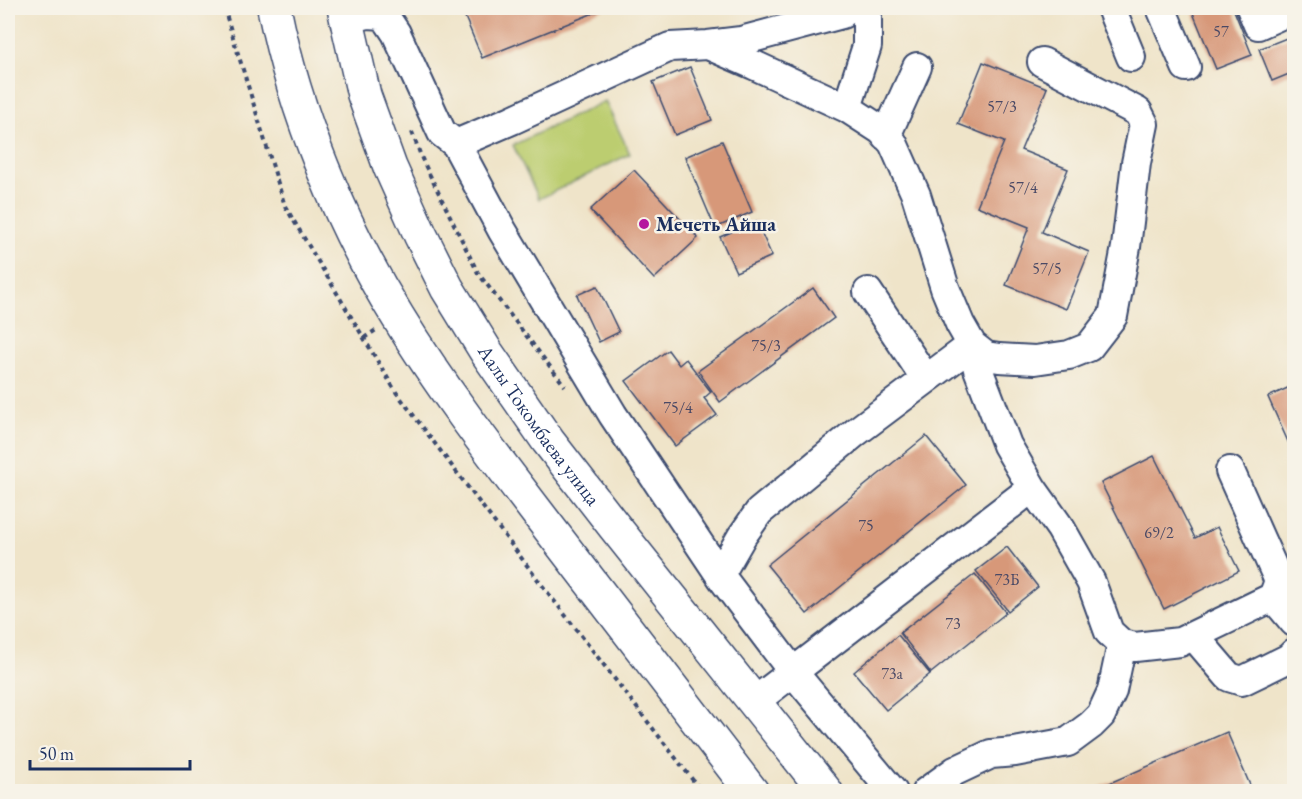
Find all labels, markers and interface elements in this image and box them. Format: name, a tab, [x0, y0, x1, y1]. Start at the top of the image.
house number: 57	[1213, 21, 1229, 42]
house number: 57/3	[987, 96, 1017, 117]
house number: 57/4	[1008, 177, 1038, 198]
place label: Мечеть Айша	[656, 211, 776, 237]
marker: Мечеть Айша	[637, 217, 651, 231]
house number: 57/5	[1032, 258, 1062, 279]
house number: 75/3	[751, 335, 781, 356]
street label: Аалы Токомбаева улица	[472, 339, 606, 511]
house number: 75/4	[663, 397, 693, 418]
house number: 75	[858, 515, 874, 536]
house number: 69/2	[1144, 522, 1174, 543]
house number: 73Б	[995, 569, 1019, 590]
house number: 73	[945, 613, 961, 634]
house number: 73а	[881, 663, 903, 684]
scale bar	[30, 733, 190, 771]
text: 50 m	[39, 742, 74, 765]

